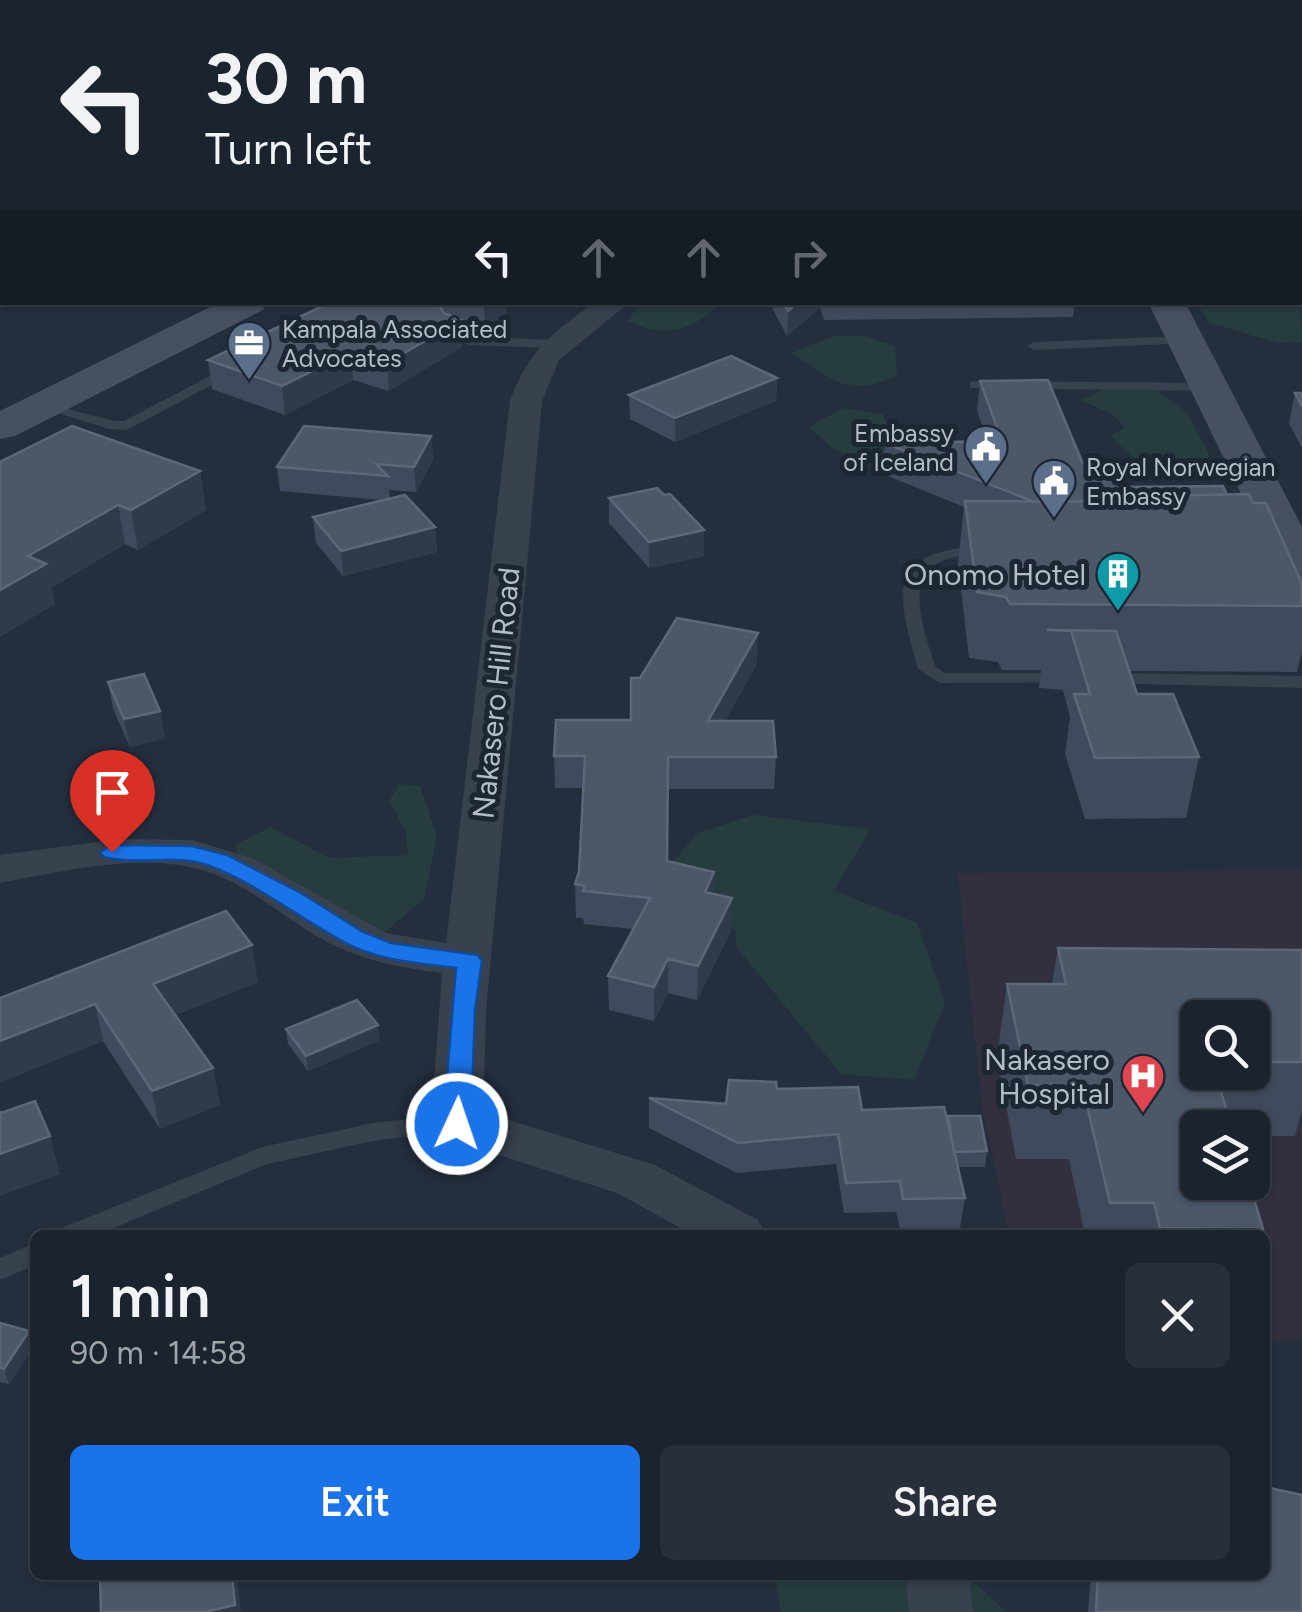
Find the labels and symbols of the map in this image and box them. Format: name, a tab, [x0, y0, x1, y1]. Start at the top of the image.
place label: Kampala Associated Advocates	[282, 314, 508, 373]
office icon: Kampala Associated Advocates	[226, 320, 272, 381]
place label: Embassy of Iceland	[843, 418, 954, 477]
public building icon: Embassy of Iceland	[963, 424, 1009, 485]
place label: Royal Norwegian Embassy	[1086, 452, 1276, 511]
public building icon: Royal Norwegian Embassy	[1031, 458, 1077, 519]
building icon: Onomo Hotel	[1095, 551, 1141, 612]
place label: Onomo Hotel	[904, 556, 1086, 593]
street label: Nakasero Hill Road	[464, 566, 528, 820]
pin	[70, 750, 155, 853]
place label: Nakasero Hospital	[984, 1041, 1110, 1112]
hospital icon: Nakasero Hospital	[1120, 1053, 1166, 1114]
position arrow	[405, 1072, 509, 1176]

